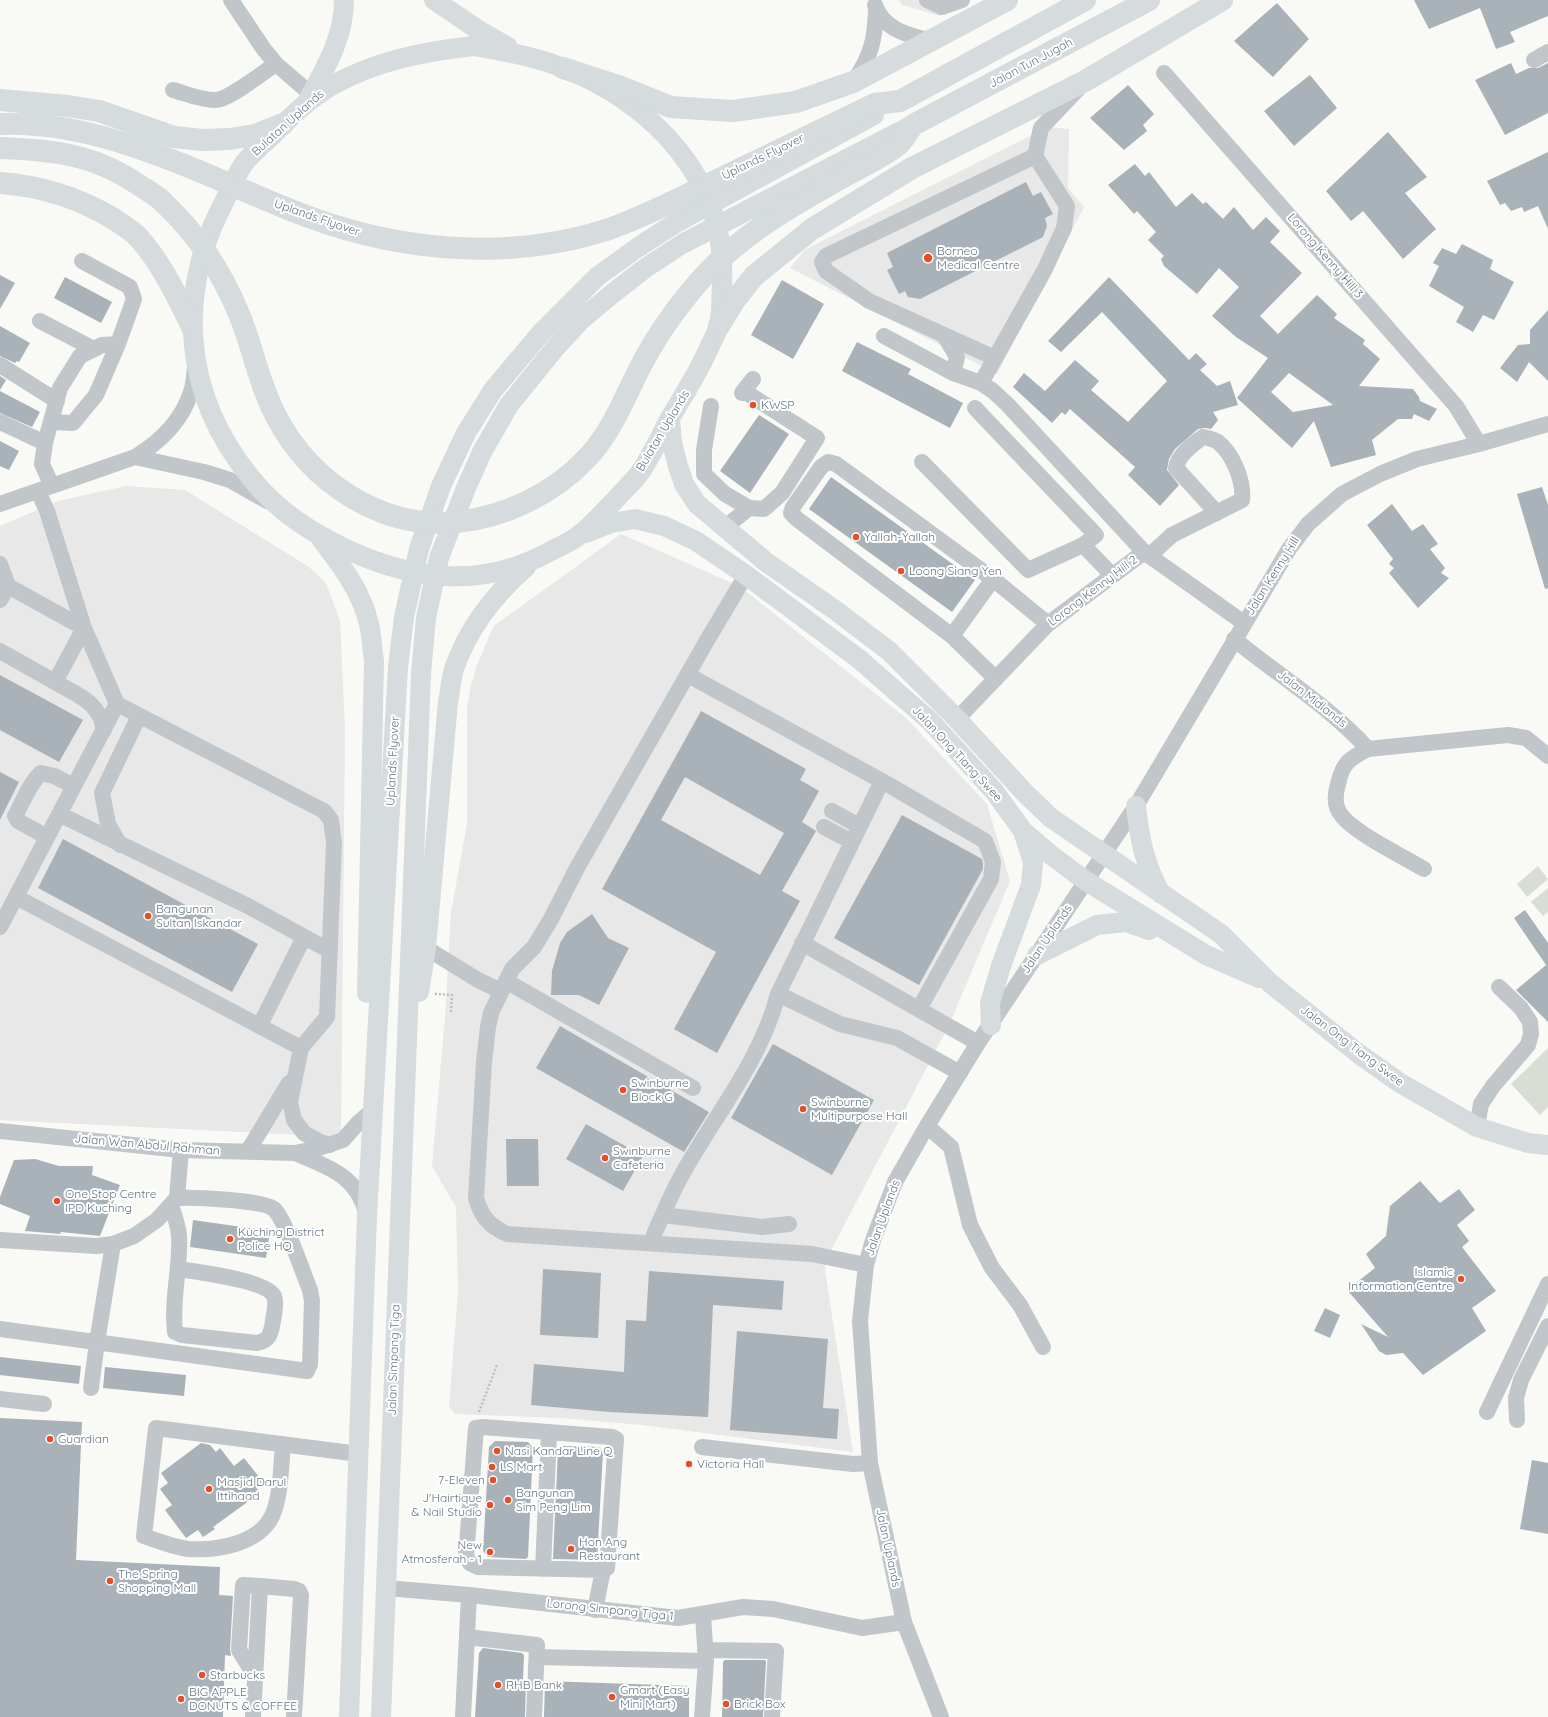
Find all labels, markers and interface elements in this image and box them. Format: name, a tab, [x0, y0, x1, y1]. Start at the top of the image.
street label: Jalan Tun Jugah	[987, 35, 1075, 91]
street label: Bulatan Uplands	[249, 87, 327, 159]
street label: Uplands Flyover	[719, 131, 807, 183]
street label: Uplands Flyover	[272, 197, 362, 239]
street label: Lorong Kenny Hill 3	[1284, 211, 1366, 301]
place label: Borneo Medical Centre	[937, 244, 1020, 272]
marker: Borneo Medical Centre	[922, 252, 934, 264]
street label: Bulatan Uplands	[633, 388, 693, 474]
place label: KWSP	[761, 398, 794, 412]
marker: KWSP	[748, 400, 758, 410]
place label: Yallah-Yallah	[864, 530, 935, 544]
marker: Yallah-Yallah	[851, 532, 861, 542]
street label: Jalan Kenny Hill	[1243, 534, 1303, 618]
street label: Lorong Kenny Hill 2	[1045, 553, 1141, 629]
place label: Loong Siang Yen	[909, 564, 1002, 578]
marker: Loong Siang Yen	[896, 566, 906, 576]
street label: Jalan Midlands	[1274, 667, 1350, 731]
street label: Jalan Ong Tiang Swee	[909, 703, 1005, 805]
street label: Uplands Flyover	[383, 716, 403, 806]
place label: Bangunan Sultan Iskandar	[156, 902, 242, 930]
street label: Jalan Uplands	[1019, 902, 1075, 976]
marker: Bangunan Sultan Iskandar	[143, 911, 153, 921]
street label: Jalan Ong Tiang Swee	[1298, 1003, 1406, 1089]
place label: Swinburne Block G	[631, 1076, 689, 1104]
marker: Swinburne Block G	[618, 1085, 628, 1095]
place label: Swinburne Multipurpose Hall	[811, 1095, 907, 1123]
marker: Swinburne Multipurpose Hall	[798, 1104, 808, 1114]
street label: Jalan Wan Abdul Rahman	[74, 1131, 220, 1159]
place label: Swinburne Cafeteria	[613, 1144, 671, 1172]
marker: Swinburne Cafeteria	[600, 1153, 610, 1163]
street label: Jalan Uplands	[863, 1178, 903, 1258]
place label: One Stop Centre IPD Kuching	[65, 1187, 156, 1215]
marker: One Stop Centre IPD Kuching	[52, 1196, 62, 1206]
place label: Kuching District Police HQ	[238, 1225, 324, 1253]
marker: Kuching District Police HQ	[225, 1234, 235, 1244]
place label: Islamic Information Centre	[1348, 1265, 1453, 1293]
marker: Islamic Information Centre	[1456, 1274, 1466, 1284]
street label: Jalan Simpang Tiga	[385, 1304, 403, 1416]
place label: Guardian	[58, 1432, 109, 1446]
marker: Guardian	[45, 1434, 55, 1444]
place label: Nasi Kandar Line Q	[505, 1444, 612, 1458]
marker: Nasi Kandar Line Q	[492, 1446, 502, 1456]
place label: Victoria Hall	[697, 1457, 764, 1471]
marker: Victoria Hall	[684, 1459, 694, 1469]
place label: LS Mart	[500, 1460, 542, 1474]
marker: LS Mart	[487, 1462, 497, 1472]
place label: 7-Eleven	[438, 1473, 485, 1487]
place label: Masjid Darul Ittihaad	[217, 1475, 286, 1503]
marker: 7-Eleven	[488, 1475, 498, 1485]
marker: Masjid Darul Ittihaad	[204, 1484, 214, 1494]
place label: Bangunan Sim Peng Lim	[516, 1486, 591, 1514]
place label: J'Hairtique & Nail Studio	[411, 1491, 482, 1519]
marker: Bangunan Sim Peng Lim	[503, 1495, 513, 1505]
marker: J'Hairtique & Nail Studio	[485, 1500, 495, 1510]
street label: Jalan Uplands	[873, 1507, 903, 1589]
place label: Hon Ang Restaurant	[579, 1535, 640, 1563]
place label: New Atmosferah - 1	[402, 1538, 482, 1566]
marker: Hon Ang Restaurant	[566, 1544, 576, 1554]
marker: New Atmosferah - 1	[485, 1547, 495, 1557]
place label: The Spring Shopping Mall	[118, 1567, 196, 1595]
marker: The Spring Shopping Mall	[105, 1576, 115, 1586]
street label: Lorong Simpang Tiga 1	[546, 1596, 674, 1624]
place label: Starbucks	[210, 1668, 265, 1682]
marker: Starbucks	[197, 1670, 207, 1680]
place label: RHB Bank	[506, 1678, 562, 1692]
marker: RHB Bank	[493, 1680, 503, 1690]
place label: Gmart (Easy Mini Mart)	[620, 1683, 690, 1711]
place label: BIG APPLE DONUTS & COFFEE	[189, 1685, 297, 1713]
marker: Gmart (Easy Mini Mart)	[607, 1692, 617, 1702]
marker: BIG APPLE DONUTS & COFFEE	[176, 1694, 186, 1704]
place label: Brick Box	[734, 1697, 786, 1711]
marker: Brick Box	[721, 1699, 731, 1709]

